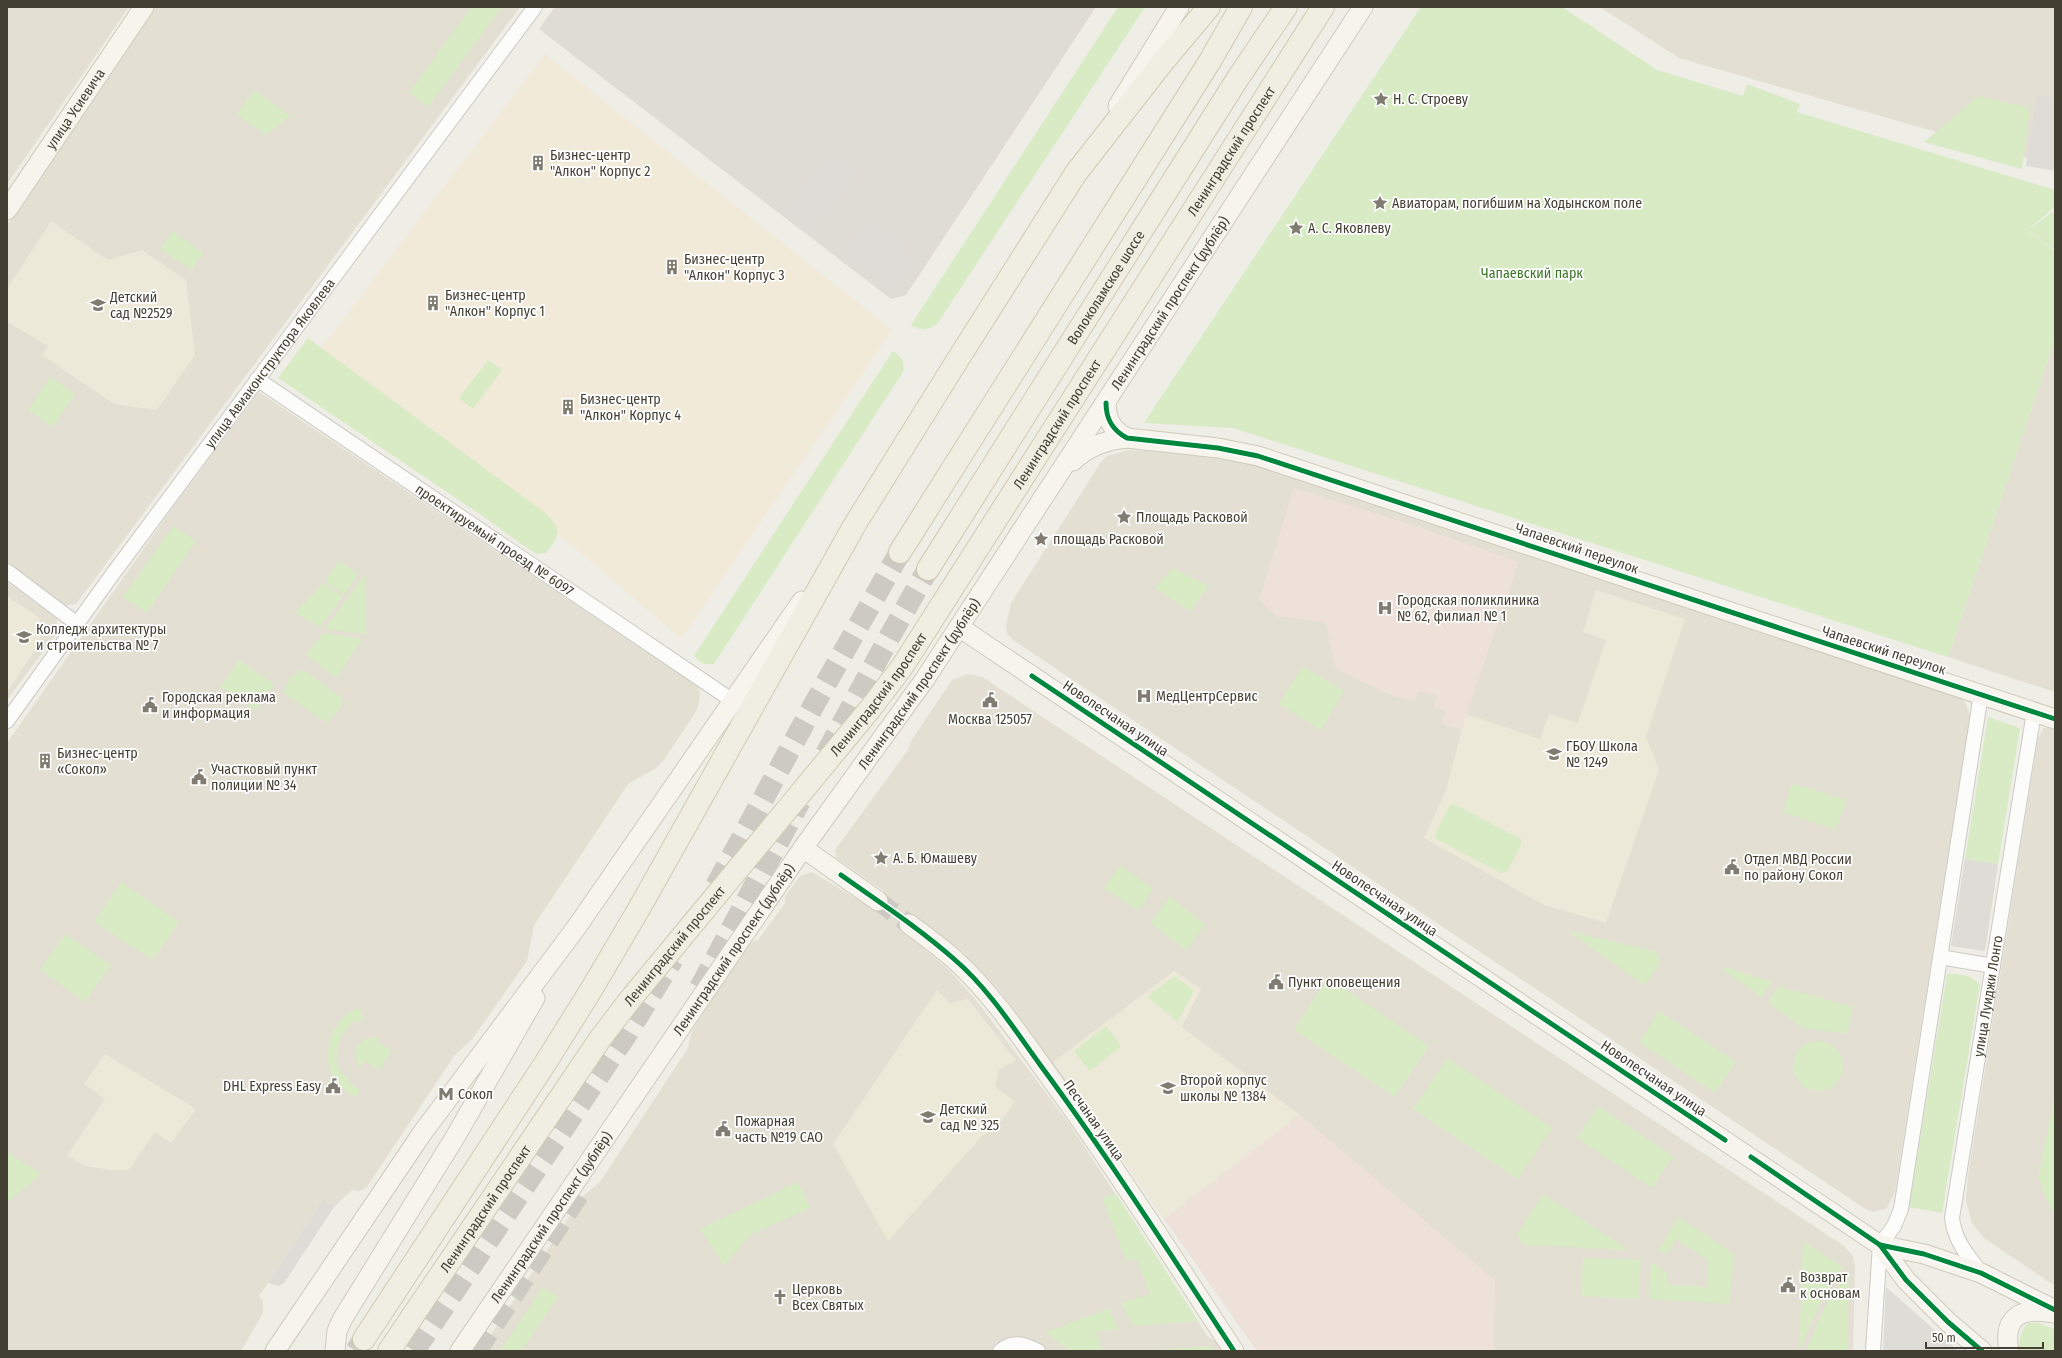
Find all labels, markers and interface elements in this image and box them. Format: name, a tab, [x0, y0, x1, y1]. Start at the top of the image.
street label: улица Усиевича	[42, 66, 109, 153]
street label: Ленинградский проспект	[1184, 83, 1279, 219]
place icon: Н. С. Строеву	[1372, 90, 1390, 108]
place label: Н. С. Строеву	[1393, 91, 1469, 108]
place label: Бизнес-центр "Алкон" Корпус 2	[550, 147, 650, 180]
building icon: Бизнес-центр "Алкон" Корпус 2	[529, 154, 547, 172]
place icon: Авиаторам, погибшим на Ходынском поле	[1371, 194, 1389, 212]
place label: Авиаторам, погибшим на Ходынском поле	[1392, 195, 1642, 212]
street label: Ленинградский проспект (дублёр)	[1108, 213, 1233, 393]
place icon: А. С. Яковлеву	[1287, 219, 1305, 237]
place label: А. С. Яковлеву	[1308, 220, 1391, 237]
street label: Волоколамское шоссе	[1064, 227, 1149, 348]
place label: Бизнес-центр "Алкон" Корпус 3	[684, 251, 785, 284]
building icon: Бизнес-центр "Алкон" Корпус 3	[663, 258, 681, 276]
park label: Чапаевский парк	[1481, 265, 1583, 282]
street label: улица Авиаконструктора Яковлева	[202, 275, 339, 452]
place label: Бизнес-центр "Алкон" Корпус 1	[445, 287, 545, 320]
place label: Детский сад №2529	[109, 289, 173, 322]
building icon: Бизнес-центр "Алкон" Корпус 1	[424, 294, 442, 312]
school or university icon: Детский сад №2529	[89, 296, 107, 314]
street label: Ленинградский проспект	[1010, 356, 1105, 492]
place label: Бизнес-центр "Алкон" Корпус 4	[580, 391, 681, 424]
building icon: Бизнес-центр "Алкон" Корпус 4	[559, 398, 577, 416]
street label: проектируемый проезд № 6097	[412, 481, 577, 600]
place icon: Площадь Расковой	[1115, 508, 1133, 526]
place label: Площадь Расковой	[1136, 509, 1248, 526]
street label: Чапаевский переулок	[1513, 519, 1641, 578]
place icon: площадь Расковой	[1032, 530, 1050, 548]
place label: площадь Расковой	[1053, 531, 1164, 548]
place label: Городская поликлиника № 62, филиал № 1	[1397, 592, 1540, 625]
street label: Ленинградский проспект (дублёр)	[854, 596, 984, 772]
hospital icon: Городская поликлиника № 62, филиал № 1	[1376, 599, 1394, 617]
place label: Колледж архитектуры и строительства № 7	[36, 621, 166, 654]
street label: Чапаевский переулок	[1820, 622, 1948, 679]
school or university icon: Колледж архитектуры и строительства № 7	[15, 628, 33, 646]
street label: Ленинградский проспект	[826, 629, 930, 759]
street label: Новопесчаная улица	[1060, 677, 1172, 760]
hospital icon: МедЦентрСервис	[1135, 687, 1153, 705]
place label: МедЦентрСервис	[1156, 688, 1258, 705]
place label: Городская реклама и информация	[162, 689, 276, 722]
public building icon: Москва 125057	[981, 691, 999, 709]
public building icon: Городская реклама и информация	[141, 696, 159, 714]
place label: Москва 125057	[948, 711, 1032, 728]
place label: ГБОУ Школа № 1249	[1566, 738, 1638, 771]
place label: Бизнес-центр «Сокол»	[57, 745, 138, 778]
school or university icon: ГБОУ Школа № 1249	[1545, 745, 1563, 763]
building icon: Бизнес-центр «Сокол»	[36, 752, 54, 770]
place label: Участковый пункт полиции № 34	[210, 761, 318, 794]
public building icon: Участковый пункт полиции № 34	[190, 768, 208, 786]
place icon: А. Б. Юмашеву	[872, 849, 890, 867]
place label: А. Б. Юмашеву	[893, 850, 978, 867]
place label: Отдел МВД России по району Сокол	[1744, 851, 1852, 884]
street label: Новопесчаная улица	[1329, 857, 1441, 940]
public building icon: Отдел МВД России по району Сокол	[1723, 858, 1741, 876]
street label: Ленинградский проспект (дублёр)	[670, 861, 799, 1039]
street label: Ленинградский проспект	[621, 883, 729, 1009]
street label: улица Луиджи Лонго	[1970, 934, 2007, 1058]
public building icon: Пункт оповещения	[1267, 973, 1285, 991]
place label: Пункт оповещения	[1288, 974, 1401, 991]
street label: Новопесчаная улица	[1598, 1037, 1710, 1120]
place label: Второй корпус школы № 1384	[1180, 1072, 1267, 1105]
public building icon: DHL Express Easy	[324, 1077, 342, 1095]
street label: Песчаная улица	[1059, 1077, 1128, 1164]
place label: DHL Express Easy	[223, 1078, 322, 1095]
school or university icon: Второй корпус школы № 1384	[1159, 1079, 1177, 1097]
metro station icon: Сокол	[437, 1085, 455, 1103]
place label: Сокол	[458, 1086, 493, 1103]
place label: Детский сад № 325	[939, 1101, 999, 1134]
school or university icon: Детский сад № 325	[919, 1108, 937, 1126]
place label: Пожарная часть №19 САО	[735, 1113, 823, 1146]
public building icon: Пожарная часть №19 САО	[714, 1120, 732, 1138]
street label: Ленинградский проспект (дублёр)	[487, 1129, 616, 1306]
street label: Ленинградский проспект	[437, 1142, 535, 1276]
place label: Возврат к основам	[1800, 1269, 1860, 1302]
public building icon: Возврат к основам	[1779, 1276, 1797, 1294]
place label: Церковь Всех Святых	[792, 1281, 864, 1314]
church icon: Церковь Всех Святых	[771, 1288, 789, 1306]
scale bar	[1926, 1324, 2043, 1350]
text: 50 m	[1932, 1331, 1956, 1345]

